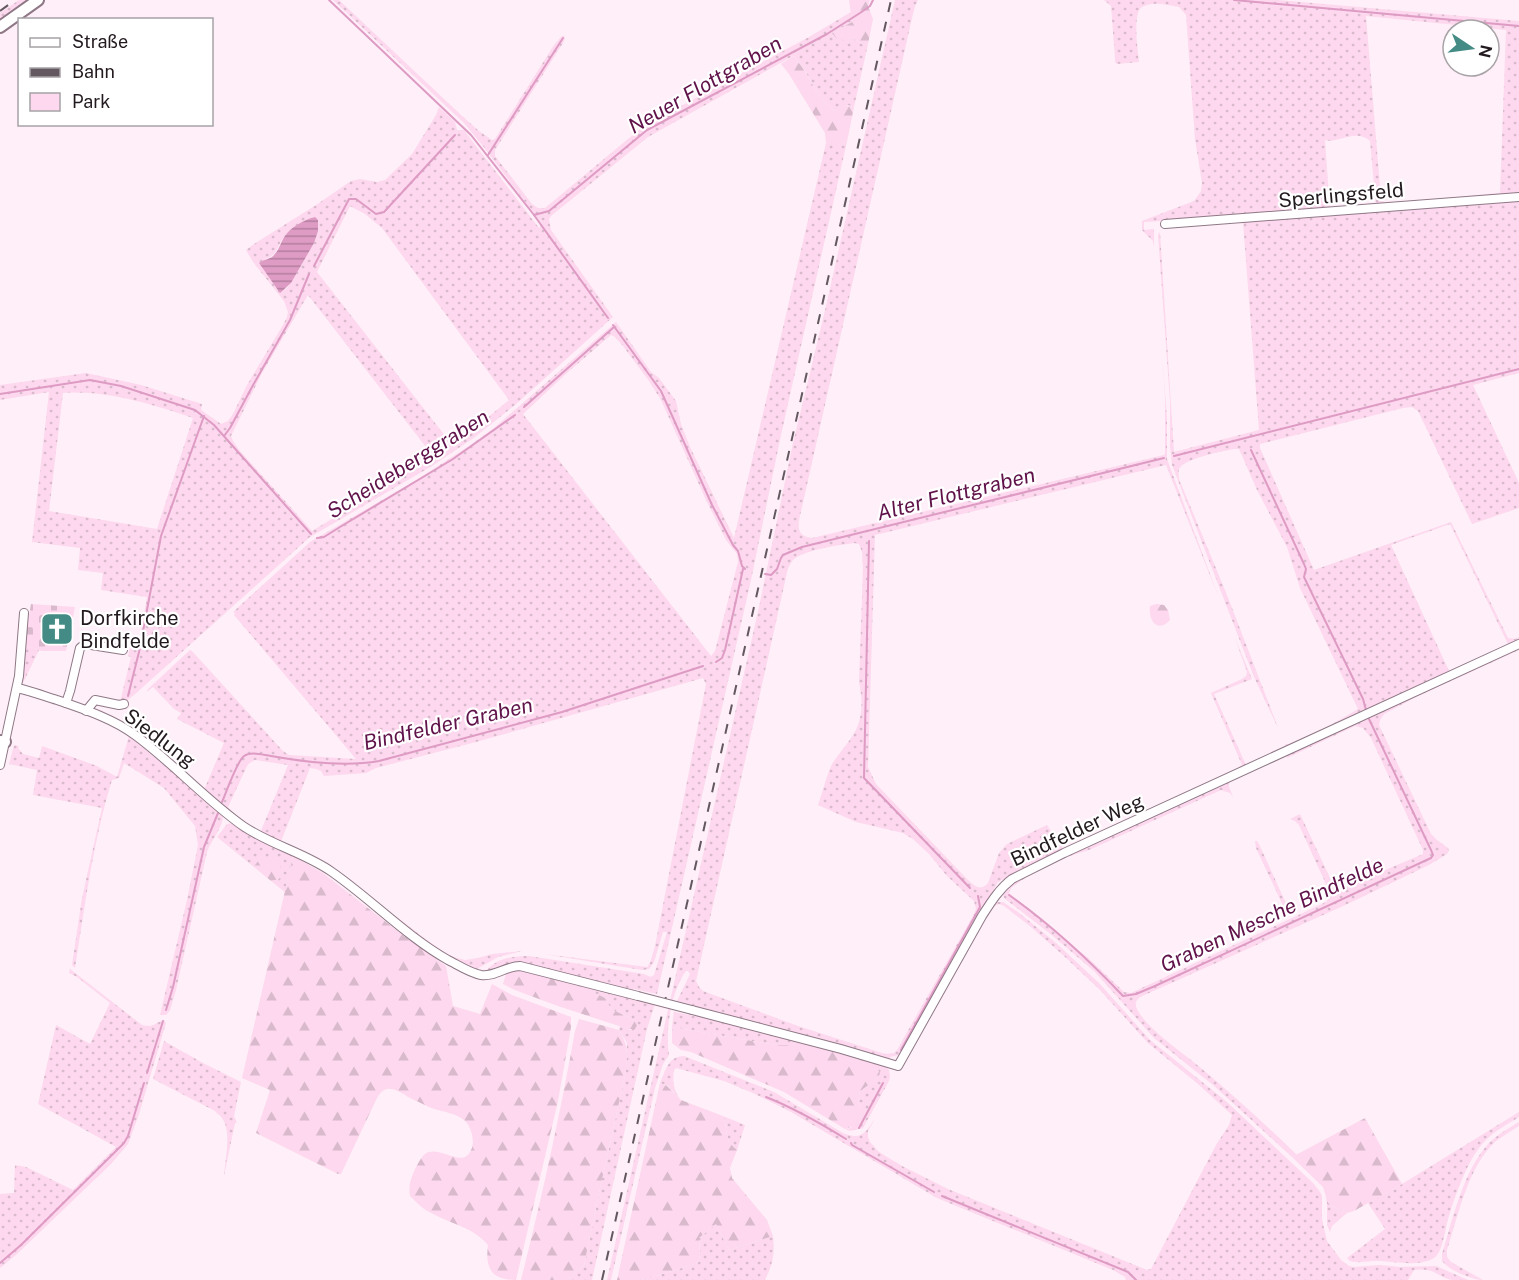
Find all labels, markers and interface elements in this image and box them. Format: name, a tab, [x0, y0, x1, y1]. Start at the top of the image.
legend	[18, 18, 213, 126]
north arrow	[1441, 18, 1501, 78]
water label: Neuer Flottgraben	[624, 30, 786, 139]
text: Straße	[72, 31, 128, 52]
text: N	[1474, 43, 1496, 59]
text: Bahn	[72, 61, 115, 82]
text: Park	[72, 91, 110, 112]
street label: Sperlingsfeld	[1277, 178, 1405, 212]
water label: Scheideberggraben	[322, 404, 493, 524]
water label: Alter Flottgraben	[874, 462, 1038, 525]
place label: Dorfkirche Bindfelde	[80, 606, 179, 653]
church icon: Dorfkirche Bindfelde	[39, 611, 75, 647]
water label: Bindfelder Graben	[361, 692, 535, 755]
street label: Siedlung	[120, 703, 200, 773]
street label: Bindfelder Weg	[1007, 789, 1147, 871]
water label: Graben Mesche Bindfelde	[1156, 852, 1387, 977]

